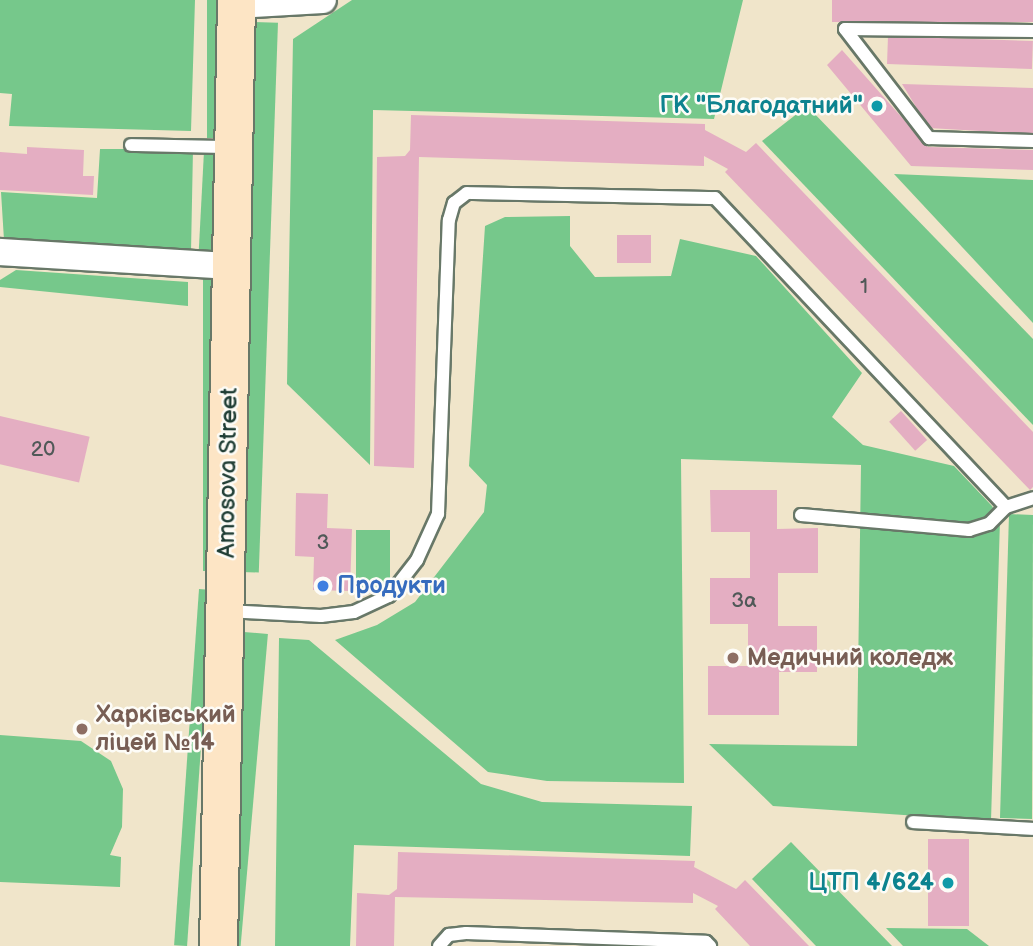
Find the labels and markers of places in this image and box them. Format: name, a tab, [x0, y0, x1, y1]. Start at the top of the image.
place label: ГК "Благодатний"	[660, 92, 863, 120]
marker: ГК "Благодатний"	[869, 98, 885, 114]
place label: Продукти	[337, 572, 446, 600]
marker: Продукти	[315, 578, 331, 594]
place label: Медичний коледж	[747, 644, 953, 672]
marker: Медичний коледж	[725, 650, 741, 666]
place label: Харківський ліцей №14	[96, 701, 236, 757]
marker: Харківський ліцей №14	[74, 721, 90, 737]
place label: ЦТП 4/624	[809, 869, 934, 897]
marker: ЦТП 4/624	[940, 875, 956, 891]

